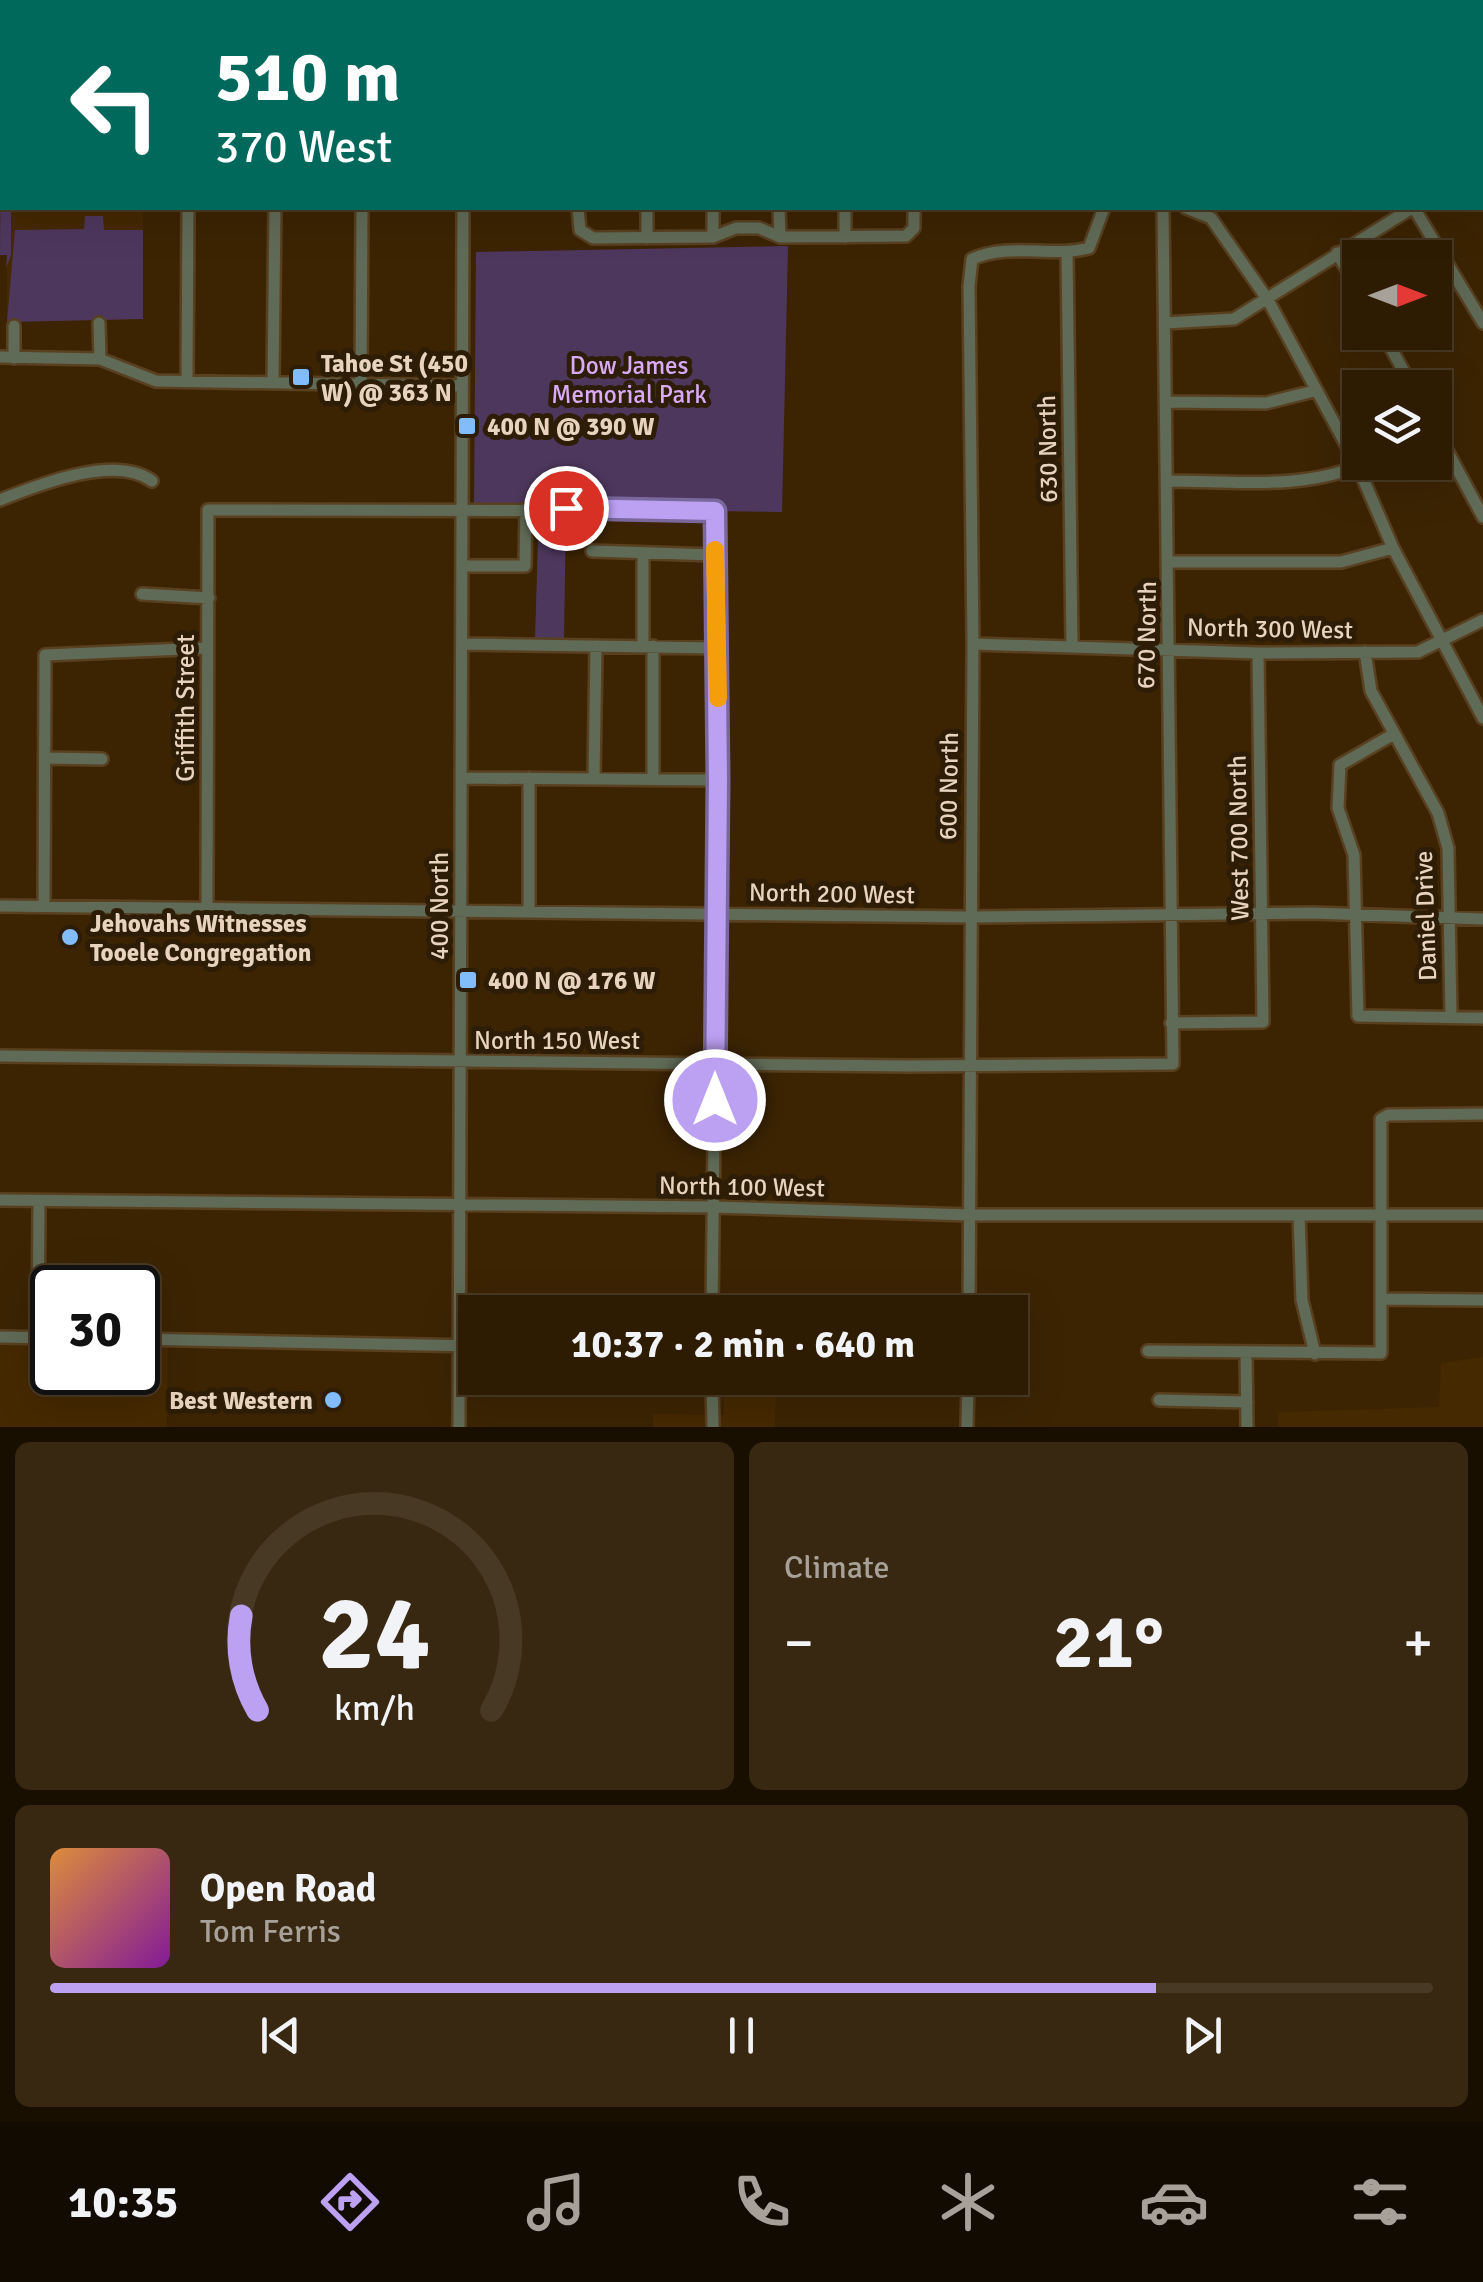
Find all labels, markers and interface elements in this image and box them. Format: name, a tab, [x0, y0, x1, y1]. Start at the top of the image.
text: 510 m	[215, 34, 400, 120]
icon: left	[50, 40, 180, 170]
text: 370 West	[215, 120, 392, 175]
north arrow	[1342, 240, 1452, 350]
map controls	[1342, 240, 1452, 480]
place label: Tahoe St (450 W) @ 363 N	[321, 348, 468, 408]
park label: Dow James Memorial Park	[551, 350, 707, 410]
marker: Tahoe St (450 W) @ 363 N	[290, 366, 312, 388]
button: layers	[1342, 370, 1452, 480]
street label: 630 North	[1031, 395, 1064, 503]
place label: 400 N @ 390 W	[487, 411, 655, 442]
marker: 400 N @ 390 W	[456, 415, 478, 437]
pin	[524, 466, 609, 551]
icon: arrive	[539, 481, 594, 536]
street label: 670 North	[1130, 581, 1163, 689]
street label: North 300 West	[1187, 612, 1354, 645]
street label: Griffith Street	[170, 634, 201, 782]
street label: 600 North	[932, 732, 965, 840]
street label: West 700 North	[1222, 755, 1255, 921]
street label: Daniel Drive	[1408, 850, 1443, 982]
street label: 400 North	[424, 852, 455, 960]
street label: North 200 West	[749, 877, 916, 910]
place label: Jehovahs Witnesses Tooele Congregation	[90, 908, 311, 968]
marker: Jehovahs Witnesses Tooele Congregation	[59, 926, 81, 948]
place label: 400 N @ 176 W	[488, 965, 656, 996]
marker: 400 N @ 176 W	[457, 969, 479, 991]
street label: North 150 West	[474, 1025, 640, 1056]
position arrow	[663, 1048, 767, 1152]
street label: North 100 West	[659, 1170, 826, 1203]
speed limit sign: 30	[30, 1265, 160, 1395]
text: 10:37 · 2 min · 640 m	[571, 1321, 915, 1368]
place label: Best Western	[169, 1385, 313, 1416]
marker: Best Western	[322, 1389, 344, 1411]
text: Climate	[784, 1548, 890, 1587]
text: 24	[318, 1570, 431, 1698]
text: 21°	[1053, 1596, 1164, 1689]
text: −	[784, 1609, 814, 1677]
text: +	[1403, 1609, 1433, 1677]
text: km/h	[334, 1686, 415, 1730]
text: Open Road	[200, 1865, 376, 1912]
text: Tom Ferris	[200, 1912, 341, 1951]
icon: previous	[253, 2008, 308, 2063]
icon: pause	[714, 2008, 769, 2063]
icon: next	[1175, 2008, 1230, 2063]
icon: directions	[315, 2167, 385, 2237]
icon: music	[521, 2167, 591, 2237]
icon: phone	[727, 2167, 797, 2237]
icon: climate	[933, 2167, 1003, 2237]
icon: car	[1139, 2167, 1209, 2237]
icon: filters	[1345, 2167, 1415, 2237]
text: 10:35	[68, 2175, 178, 2230]

